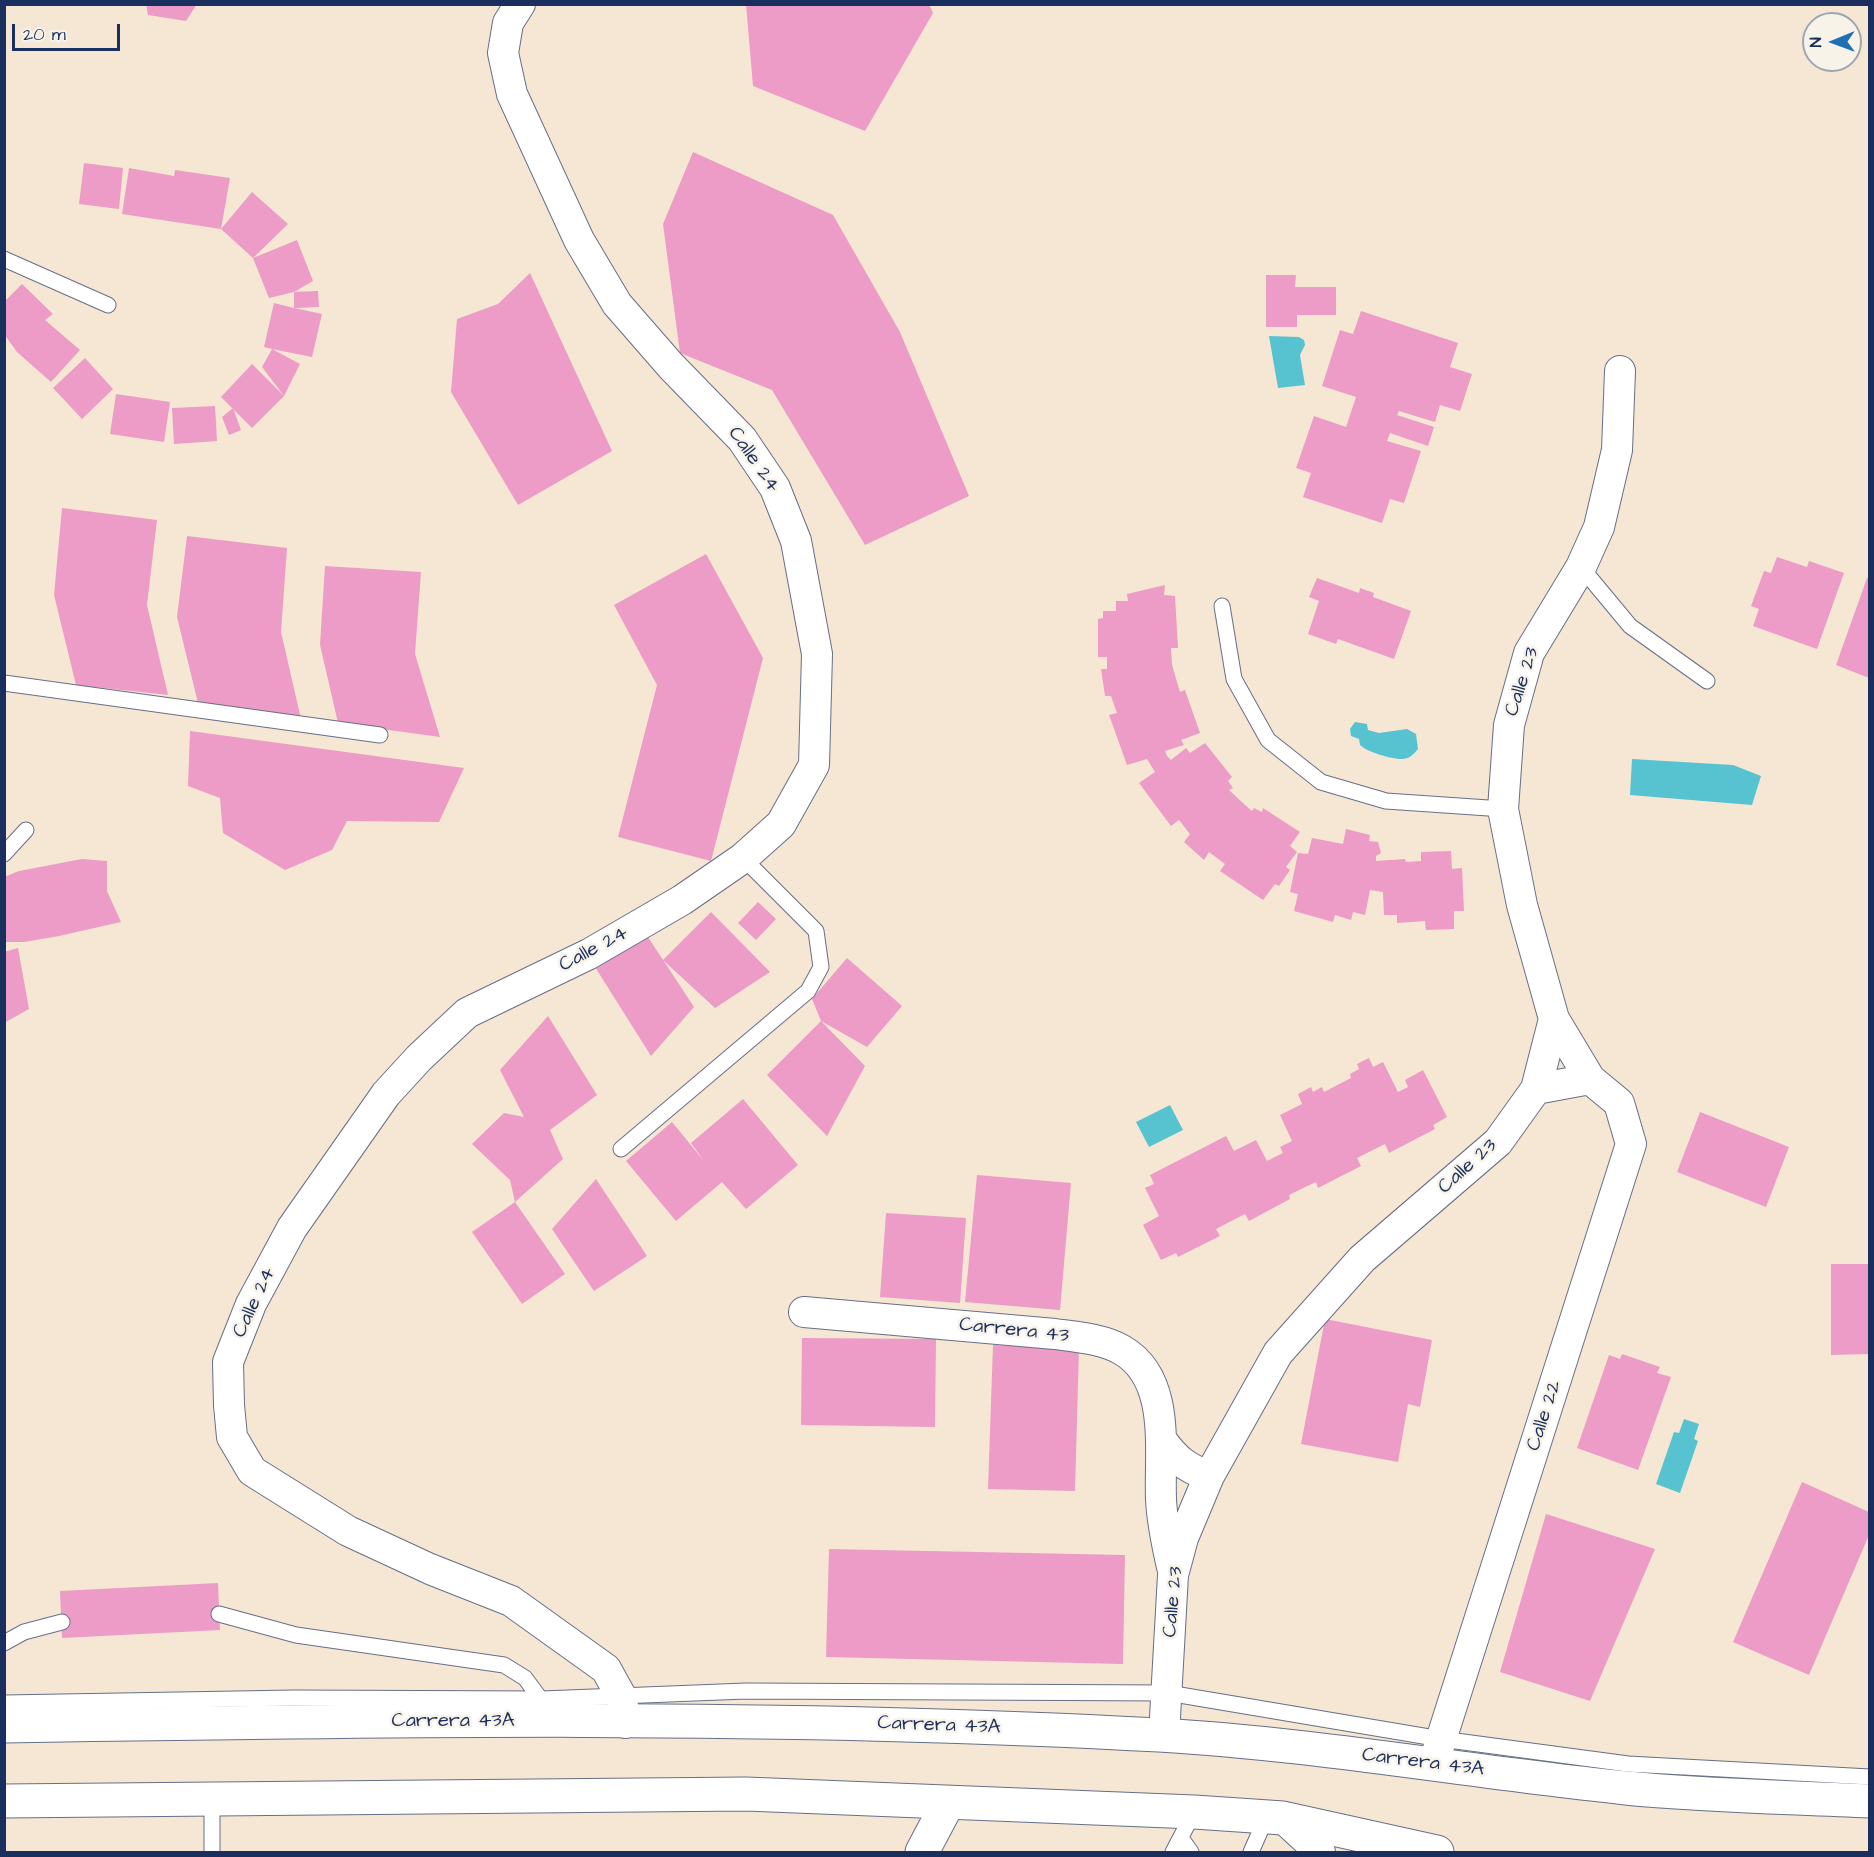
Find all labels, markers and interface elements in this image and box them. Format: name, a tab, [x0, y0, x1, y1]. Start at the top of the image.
scale bar	[15, 12, 123, 50]
north arrow	[1802, 12, 1862, 72]
text: 20 m	[23, 22, 66, 47]
text: N	[1805, 37, 1827, 47]
street label: Calle 24	[722, 423, 784, 497]
street label: Calle 23	[1501, 644, 1545, 720]
street label: Calle 24	[555, 922, 633, 978]
street label: Calle 23	[1434, 1134, 1502, 1200]
street label: Calle 24	[228, 1264, 282, 1342]
street label: Carrera 43	[958, 1313, 1070, 1349]
street label: Calle 22	[1522, 1378, 1568, 1454]
street label: Calle 23	[1159, 1566, 1189, 1638]
street label: Carrera 43A	[391, 1710, 515, 1734]
street label: Carrera 43A	[877, 1712, 1001, 1740]
street label: Carrera 43A	[1360, 1744, 1486, 1782]

